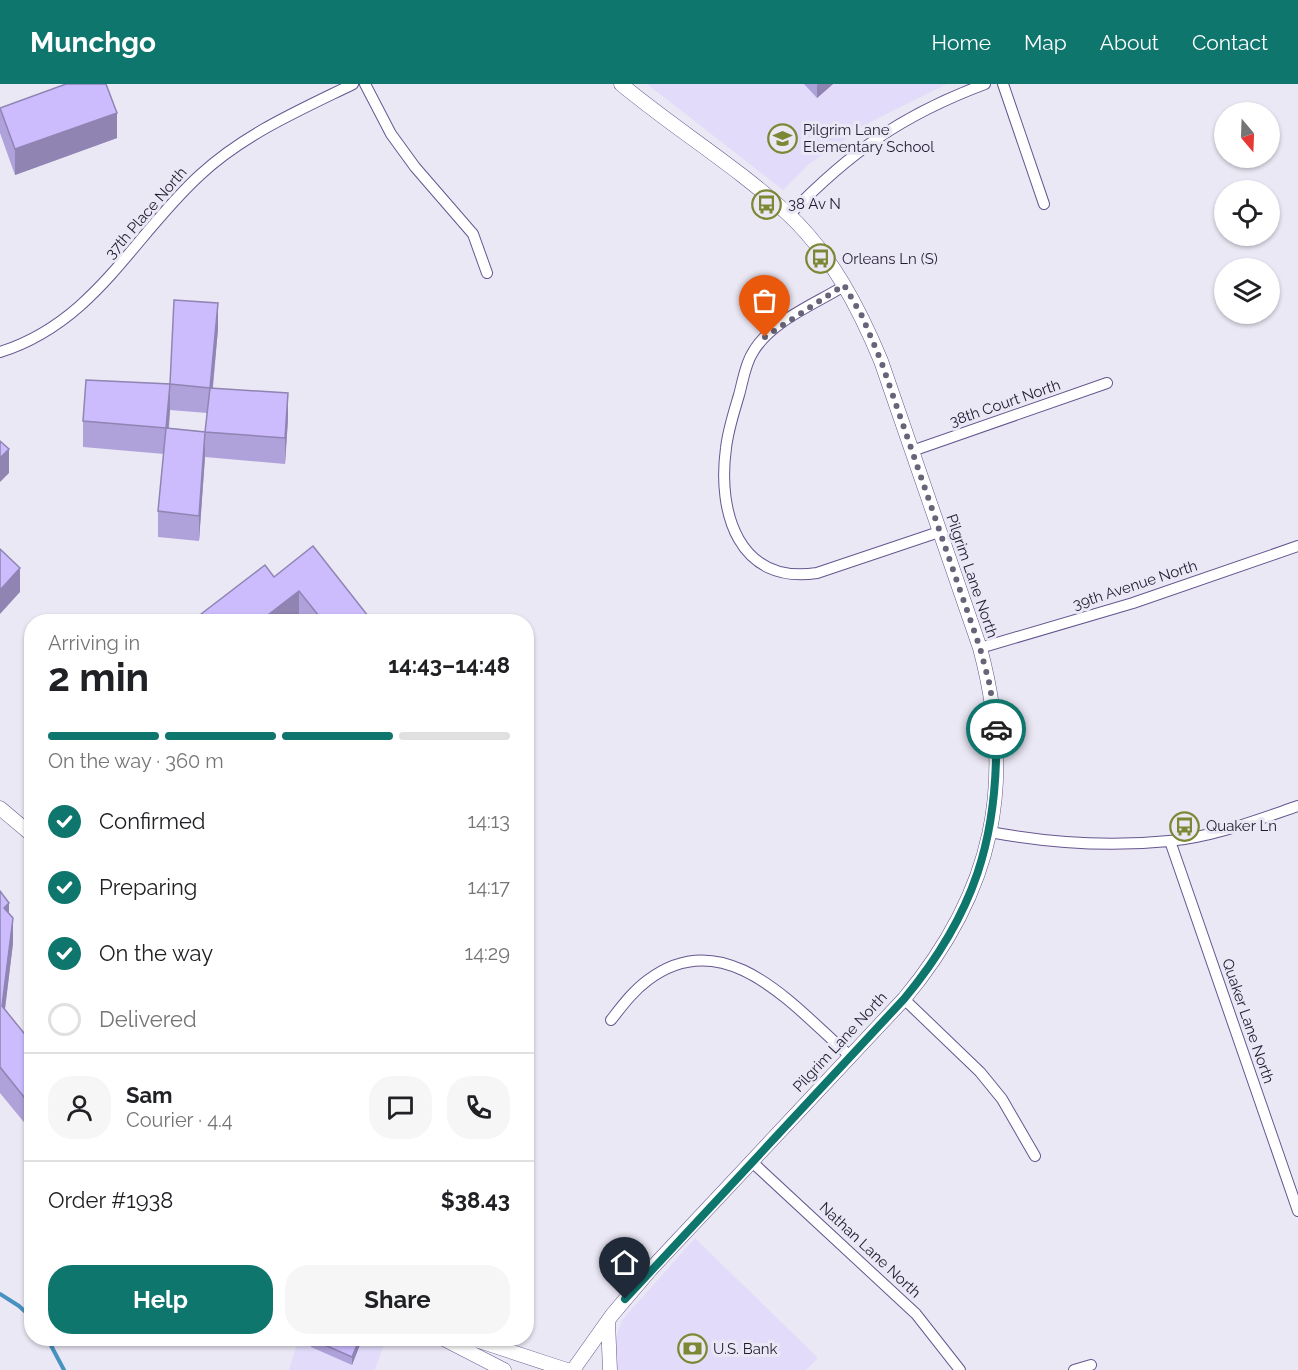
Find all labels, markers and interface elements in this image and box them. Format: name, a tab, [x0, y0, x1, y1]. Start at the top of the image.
text: Munchgo	[30, 26, 156, 59]
text: Home	[932, 30, 991, 55]
text: Map	[1024, 30, 1067, 55]
text: About	[1100, 30, 1159, 55]
text: Contact	[1192, 30, 1268, 55]
north arrow	[1214, 102, 1280, 168]
map controls	[1214, 102, 1280, 324]
place label: Pilgrim Lane Elementary School	[803, 121, 935, 156]
school or university icon: Pilgrim Lane Elementary School	[766, 123, 798, 155]
street label: 37th Place North	[101, 164, 191, 262]
button: locate	[1214, 180, 1280, 246]
bus stop icon: 38 Av N	[751, 188, 783, 220]
place label: 38 Av N	[788, 195, 841, 213]
bus stop icon: Orleans Ln (S)	[805, 243, 837, 275]
place label: Orleans Ln (S)	[842, 250, 938, 268]
button: layers	[1214, 258, 1280, 324]
pin	[739, 275, 790, 337]
icon: bag	[748, 284, 781, 317]
street label: 38th Court North	[947, 376, 1063, 430]
street label: Pilgrim Lane North	[942, 512, 1002, 640]
street label: 39th Avenue North	[1070, 556, 1200, 614]
text: Arriving in	[48, 631, 140, 655]
text: 14:43–14:48	[388, 652, 510, 678]
text: 2 min	[48, 654, 149, 700]
courier	[966, 699, 1026, 759]
icon: car	[980, 713, 1013, 746]
text: On the way · 360 m	[48, 749, 224, 773]
icon: check	[48, 805, 81, 838]
text: Confirmed	[99, 808, 206, 834]
text: 14:13	[468, 809, 510, 833]
bus stop icon: Quaker Ln	[1169, 810, 1201, 842]
place label: Quaker Ln	[1206, 817, 1277, 835]
icon: check	[48, 871, 81, 904]
text: Preparing	[99, 874, 197, 900]
text: 14:17	[468, 875, 510, 899]
icon: check	[48, 937, 81, 970]
text: On the way	[99, 940, 213, 966]
text: 14:29	[465, 941, 510, 965]
street label: Quaker Lane North	[1218, 956, 1278, 1086]
street label: Pilgrim Lane North	[789, 988, 891, 1096]
text: Delivered	[99, 1006, 197, 1032]
button: person	[48, 1076, 111, 1139]
button: chat	[369, 1076, 432, 1139]
button: phone	[447, 1076, 510, 1139]
text: Sam	[126, 1082, 173, 1108]
text: Courier · 4.4	[126, 1108, 233, 1132]
text: Order #1938	[48, 1187, 173, 1213]
text: $38.43	[441, 1187, 510, 1213]
street label: Nathan Lane North	[816, 1198, 924, 1302]
pin	[599, 1237, 650, 1299]
icon: home	[608, 1246, 641, 1279]
button: Help	[48, 1265, 273, 1334]
button: Share	[285, 1265, 510, 1334]
bank icon: U.S. Bank	[676, 1333, 708, 1365]
place label: U.S. Bank	[713, 1340, 778, 1358]

